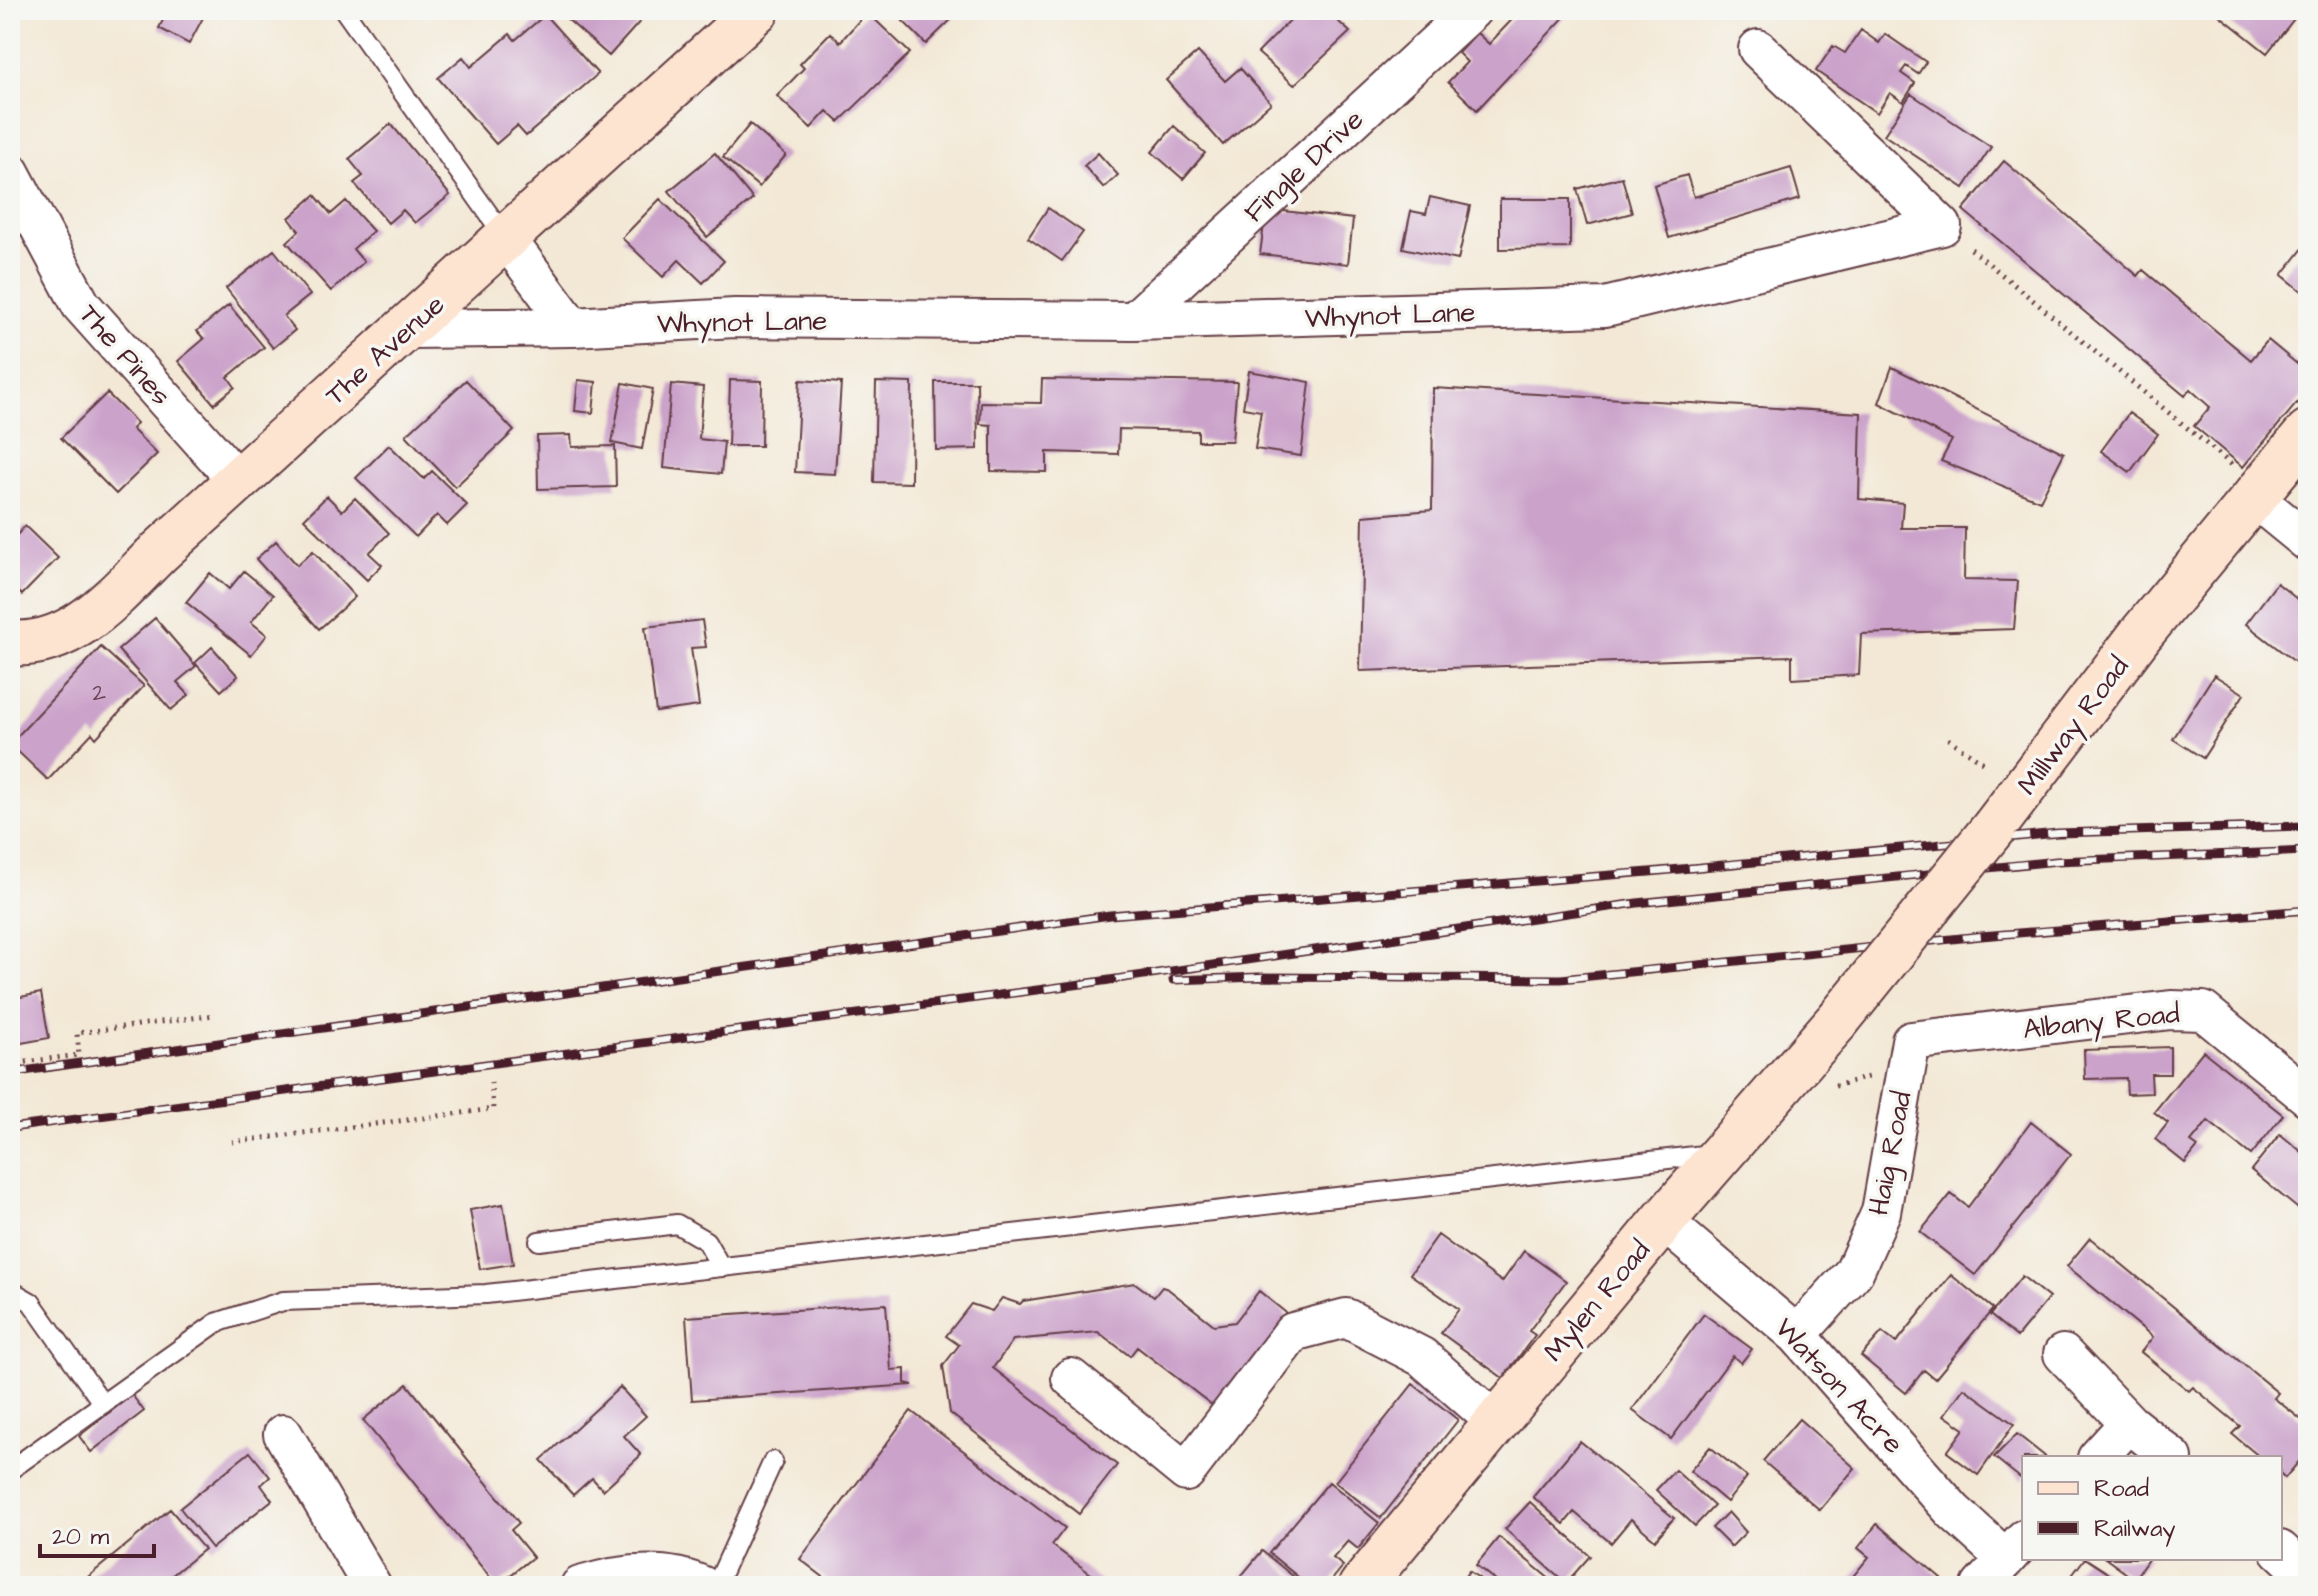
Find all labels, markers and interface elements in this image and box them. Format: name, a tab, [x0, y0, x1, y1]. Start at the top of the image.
street label: Fingle Drive	[1236, 101, 1373, 232]
street label: The Avenue	[317, 286, 453, 414]
street label: Whynot Lane	[1304, 293, 1476, 340]
street label: The Pines	[70, 296, 180, 414]
street label: Whynot Lane	[656, 302, 828, 345]
street label: Millway Road	[2008, 649, 2140, 804]
house number: 2	[92, 676, 106, 710]
street label: Albany Road	[2021, 994, 2182, 1051]
street label: Haig Road	[1859, 1088, 1923, 1219]
street label: Mylen Road	[1535, 1232, 1661, 1371]
street label: Watson Acre	[1766, 1309, 1912, 1463]
legend	[2022, 1456, 2282, 1560]
text: Road	[2094, 1472, 2149, 1506]
scale bar	[40, 1508, 154, 1558]
text: Railway	[2094, 1512, 2176, 1547]
text: 20 m	[52, 1520, 109, 1554]

